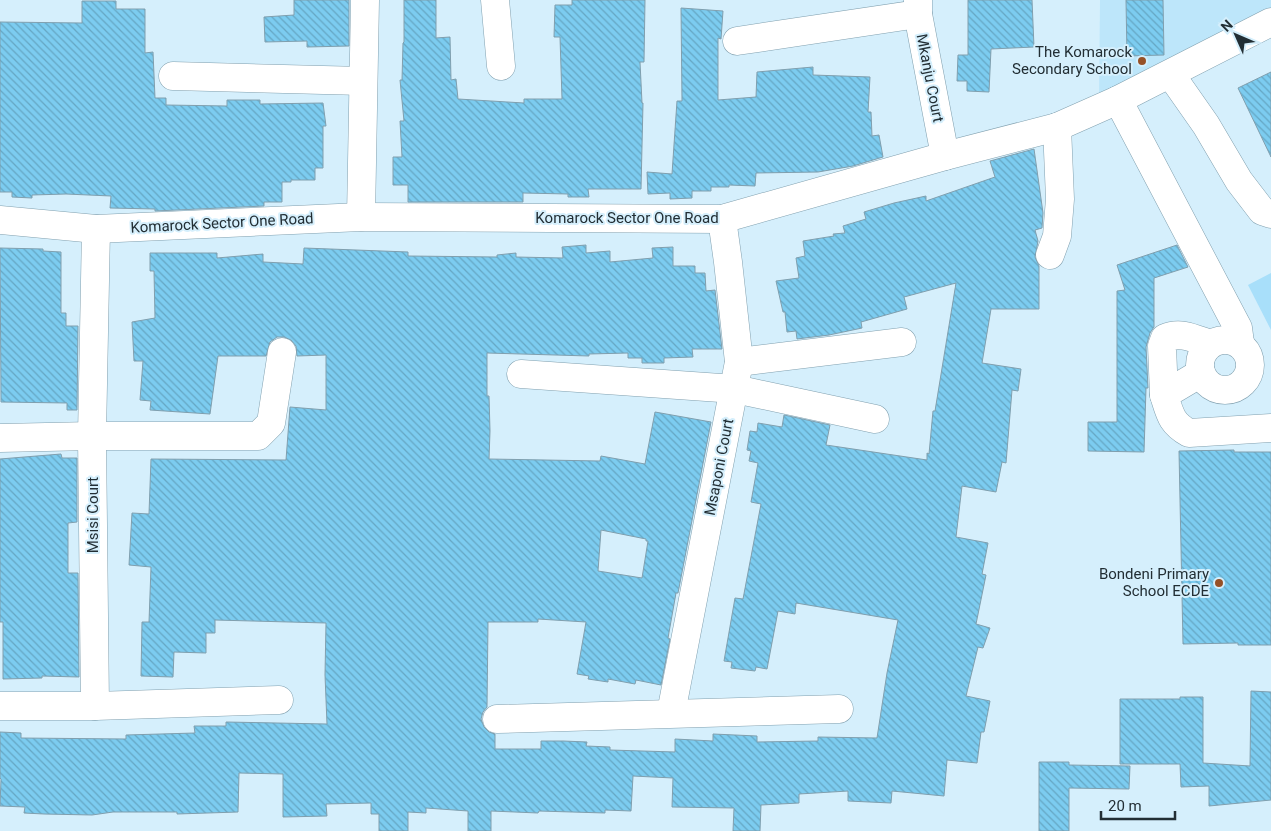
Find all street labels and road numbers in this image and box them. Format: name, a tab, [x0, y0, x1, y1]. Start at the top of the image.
street label: Mkanju Court	[913, 32, 947, 124]
street label: Komarock Sector One Road	[130, 209, 314, 237]
street label: Komarock Sector One Road	[535, 209, 719, 227]
street label: Msaponi Court	[701, 417, 737, 517]
street label: Msisi Court	[84, 477, 102, 553]

